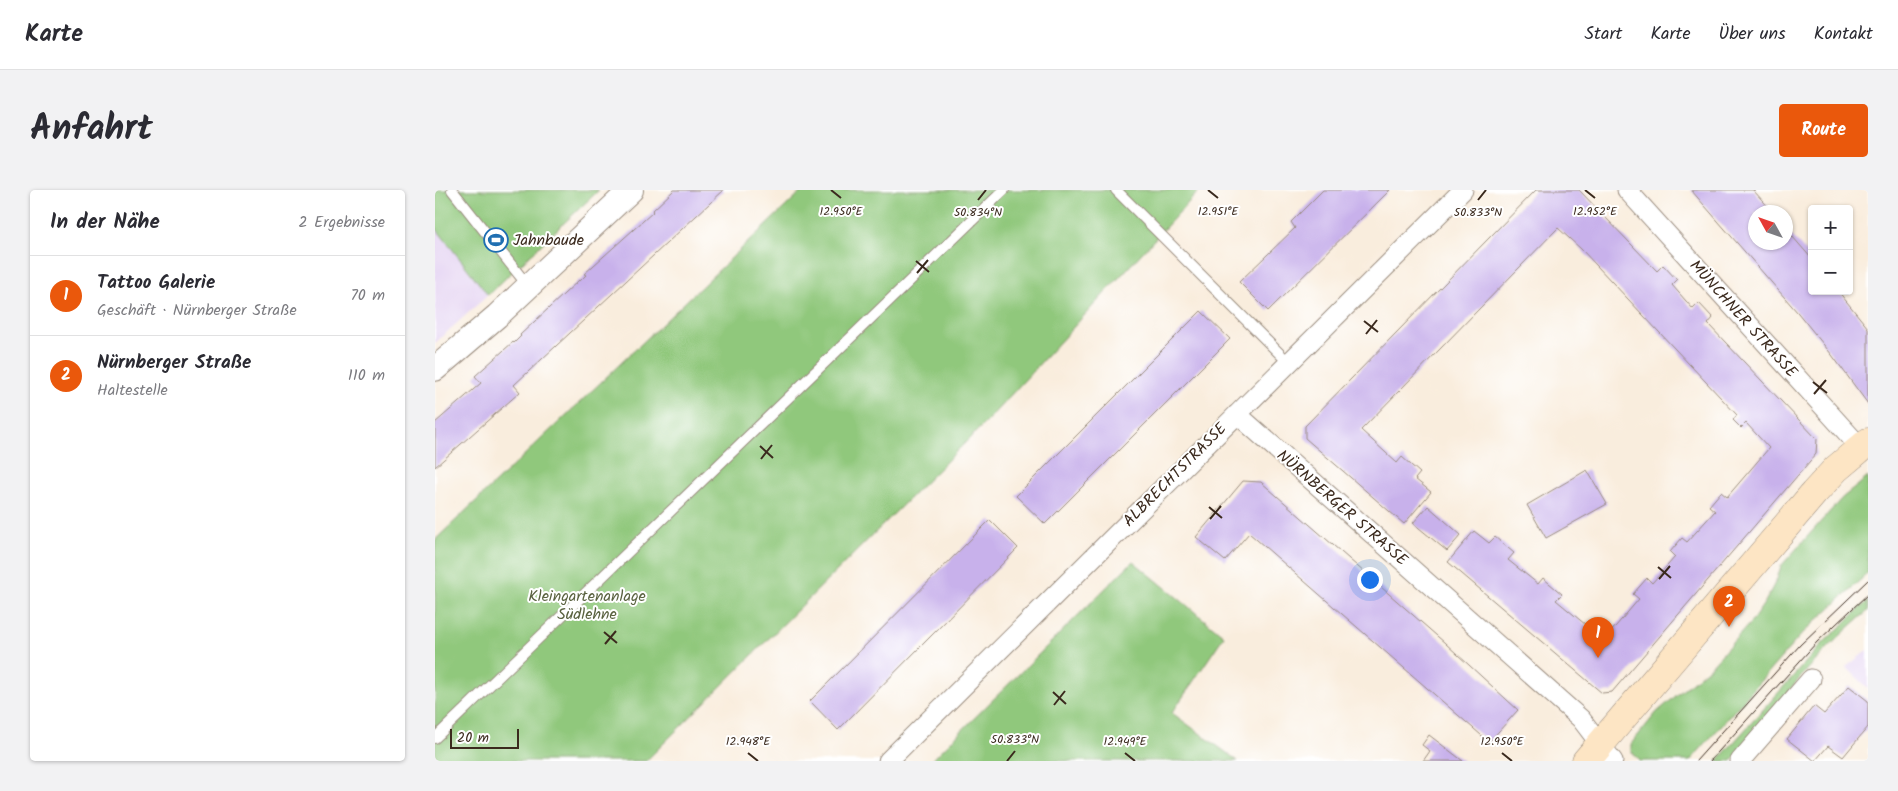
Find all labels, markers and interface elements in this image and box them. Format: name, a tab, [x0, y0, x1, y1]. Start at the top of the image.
text: Karte	[25, 15, 83, 54]
text: Start	[1584, 20, 1622, 49]
text: Karte	[1650, 20, 1690, 49]
text: Über uns	[1718, 20, 1786, 49]
text: Kontakt	[1814, 20, 1873, 49]
text: Anfahrt	[30, 102, 153, 158]
button: Route	[1779, 104, 1868, 157]
text: 12.950°E	[820, 202, 863, 221]
text: 12.951°E	[1198, 202, 1239, 221]
text: 12.952°E	[1573, 202, 1618, 221]
text: 50.834°N	[954, 203, 1002, 222]
text: 50.833°N	[1454, 203, 1502, 222]
north arrow	[1748, 205, 1793, 250]
map controls	[1808, 205, 1853, 295]
button: +	[1808, 205, 1853, 250]
text: In der Nähe	[50, 206, 160, 239]
text: 2 Ergebnisse	[298, 210, 385, 235]
sports icon: Jahnbaude	[483, 227, 509, 253]
place label: Jahnbaude	[513, 228, 584, 253]
button: −	[1808, 250, 1853, 295]
street label: MÜNCHNER STRASSE	[1683, 254, 1803, 384]
text: Tattoo Galerie	[97, 268, 215, 298]
text: 1	[64, 283, 68, 308]
text: 70 m	[350, 283, 385, 308]
text: Geschäft · Nürnberger Straße	[97, 298, 297, 323]
text: Nürnberger Straße	[97, 348, 251, 378]
text: 2	[61, 363, 71, 388]
text: 110 m	[348, 363, 385, 388]
text: Haltestelle	[97, 378, 168, 403]
street label: ALBRECHTSTRASSE	[1117, 417, 1233, 533]
street label: NÜRNBERGER STRASSE	[1271, 444, 1414, 573]
your location	[1357, 567, 1383, 593]
park label: Kleingartenanlage Südlehne	[528, 584, 646, 627]
pin: 2	[1713, 586, 1745, 627]
pin: 1	[1582, 617, 1614, 658]
scale bar	[450, 726, 519, 749]
text: 20 m	[457, 727, 489, 749]
text: 50.833°N	[991, 730, 1039, 749]
text: 12.948°E	[726, 732, 771, 751]
text: 12.949°E	[1104, 732, 1147, 751]
text: 12.950°E	[1481, 732, 1524, 751]

